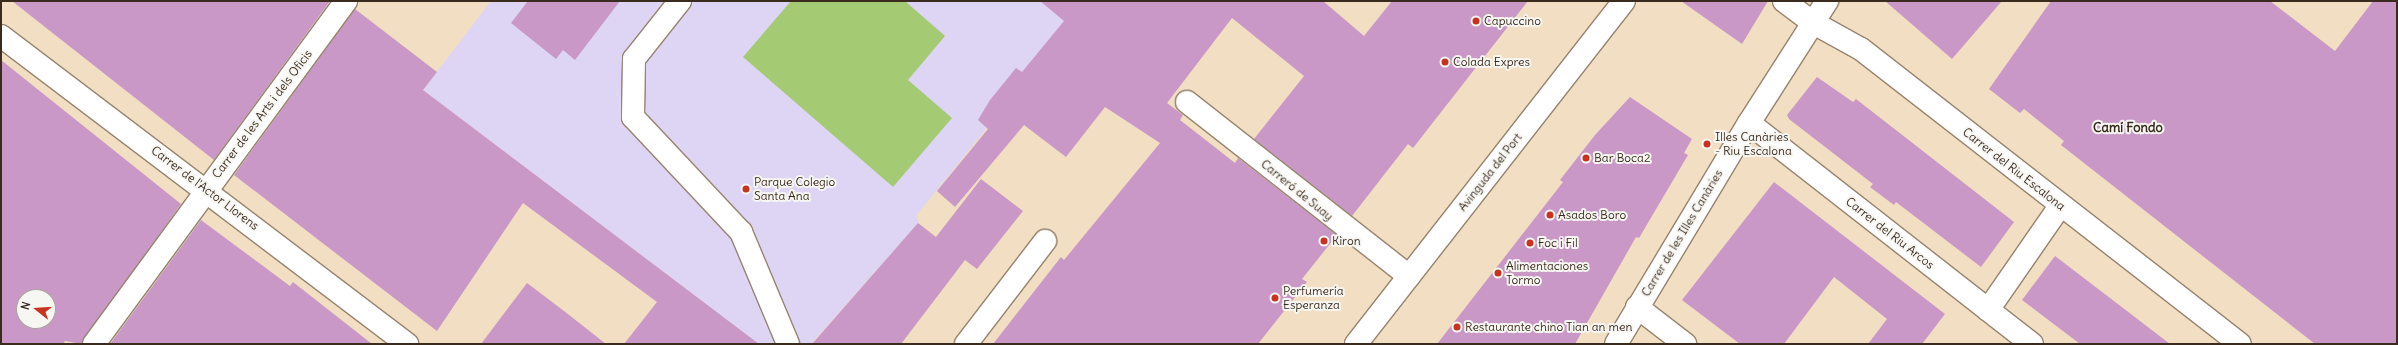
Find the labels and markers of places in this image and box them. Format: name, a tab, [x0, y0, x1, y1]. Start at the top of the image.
place label: Capuccino	[1484, 14, 1541, 28]
marker: Capuccino	[1471, 16, 1481, 26]
place label: Colada Expres	[1453, 55, 1530, 69]
marker: Colada Expres	[1440, 57, 1450, 67]
place label: Illes Canàries - Riu Escalona	[1715, 130, 1792, 158]
marker: Illes Canàries - Riu Escalona	[1702, 139, 1712, 149]
place label: Bar Boca2	[1594, 151, 1651, 165]
marker: Bar Boca2	[1581, 153, 1591, 163]
place label: Parque Colegio Santa Ana	[754, 175, 835, 203]
marker: Parque Colegio Santa Ana	[741, 184, 751, 194]
place label: Asados Boro	[1558, 208, 1626, 222]
marker: Asados Boro	[1545, 210, 1555, 220]
place label: Kìron	[1332, 234, 1361, 248]
marker: Kìron	[1319, 236, 1329, 246]
place label: Foc i Fil	[1538, 236, 1578, 250]
marker: Foc i Fil	[1525, 238, 1535, 248]
place label: Alimentaciones Tormo	[1506, 259, 1588, 287]
marker: Alimentaciones Tormo	[1493, 268, 1503, 278]
place label: Perfumería Esperanza	[1283, 284, 1343, 312]
marker: Perfumería Esperanza	[1270, 293, 1280, 303]
place label: Restaurante chino Tian an men	[1465, 320, 1632, 334]
marker: Restaurante chino Tian an men	[1452, 322, 1462, 332]

